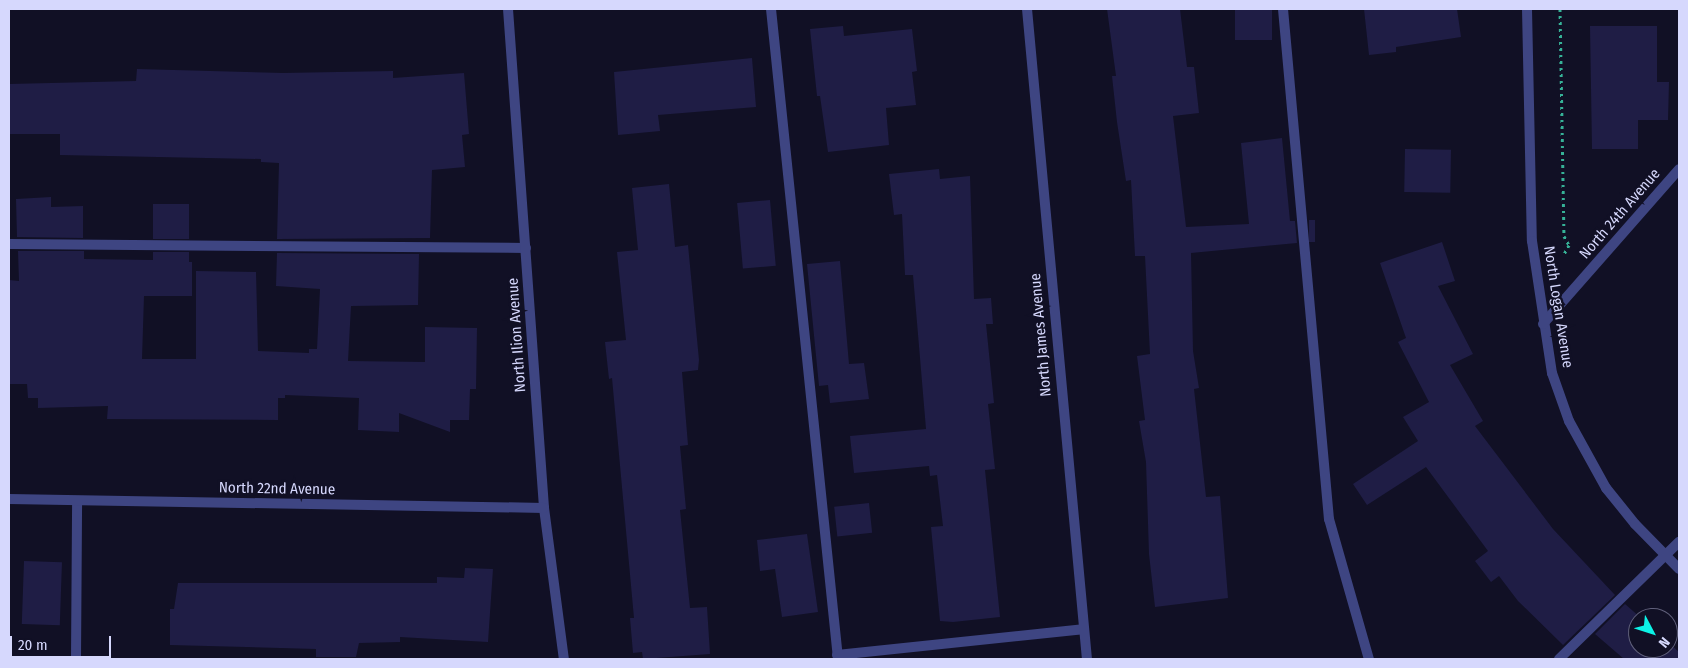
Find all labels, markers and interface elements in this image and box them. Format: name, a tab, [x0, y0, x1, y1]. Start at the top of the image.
street label: North 24th Avenue	[1576, 165, 1664, 263]
street label: North Logan Avenue	[1539, 245, 1577, 369]
street label: North James Avenue	[1027, 272, 1055, 398]
street label: North Ilion Avenue	[504, 277, 530, 393]
street label: North 22nd Avenue	[219, 479, 335, 499]
north arrow	[1628, 608, 1678, 658]
scale bar	[12, 626, 114, 658]
text: N	[1655, 634, 1673, 651]
text: 20 m	[18, 636, 48, 654]

